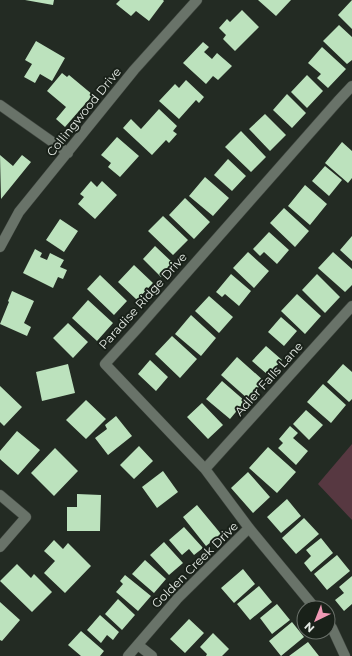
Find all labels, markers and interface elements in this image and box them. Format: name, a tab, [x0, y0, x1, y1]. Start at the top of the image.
street label: Collingwood Drive	[43, 64, 124, 159]
street label: Paradise Ridge Drive	[95, 249, 190, 352]
street label: Adler Falls Lane	[231, 339, 306, 419]
street label: Golden Creek Drive	[148, 518, 241, 611]
north arrow	[296, 600, 336, 640]
text: N	[301, 619, 317, 635]

